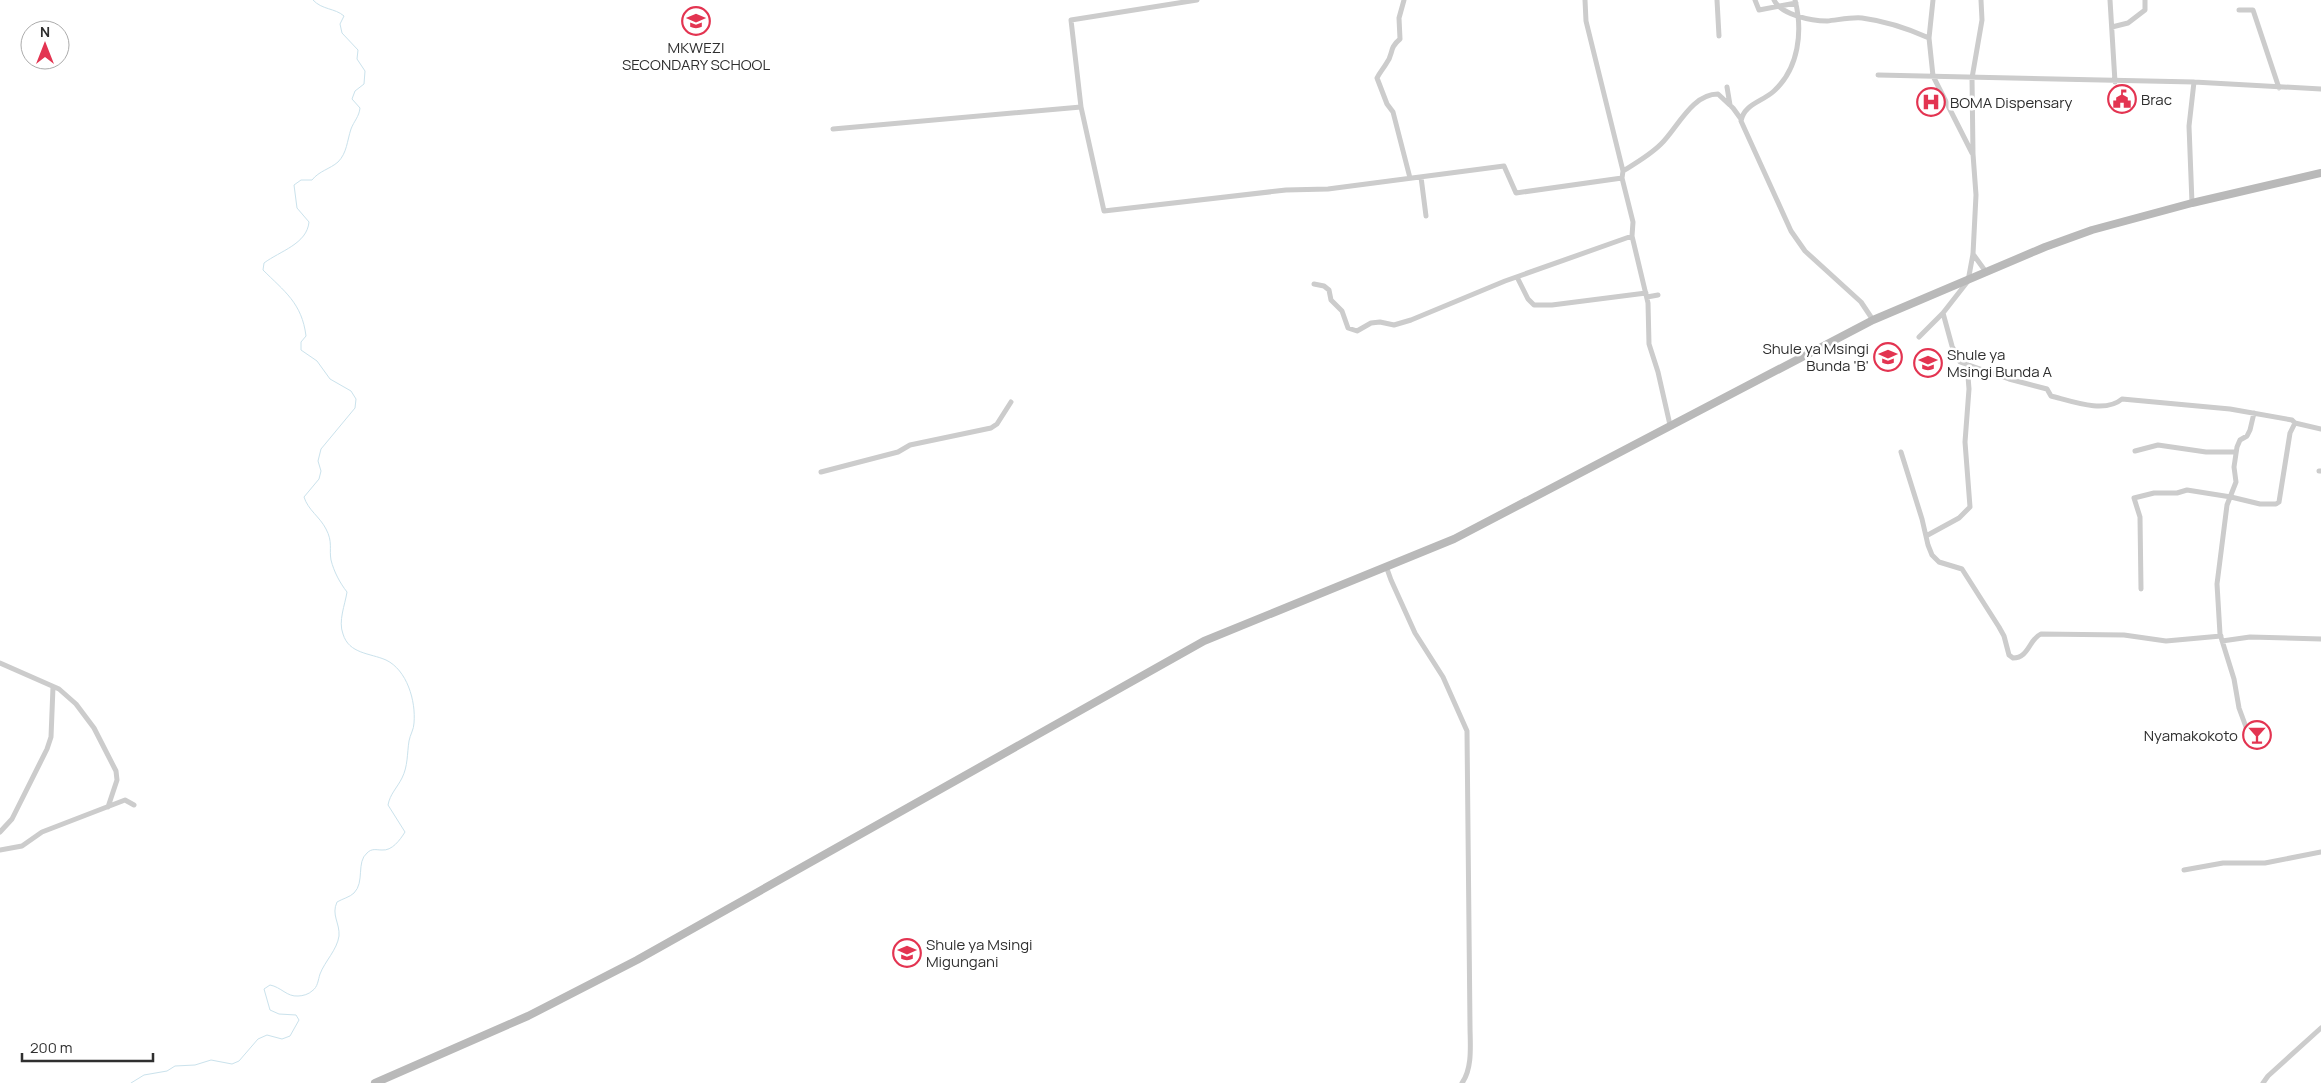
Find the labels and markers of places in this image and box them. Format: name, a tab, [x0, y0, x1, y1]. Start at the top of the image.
school or university icon: MKWEZI SECONDARY SCHOOL	[681, 6, 711, 36]
place label: MKWEZI SECONDARY SCHOOL	[622, 37, 770, 75]
public building icon: Brac	[2107, 84, 2137, 114]
hospital icon: BOMA Dispensary	[1916, 87, 1946, 117]
place label: Brac	[2141, 89, 2172, 110]
place label: BOMA Dispensary	[1950, 92, 2072, 113]
place label: Shule ya Msingi Bunda 'B'	[1762, 338, 1869, 376]
school or university icon: Shule ya Msingi Bunda 'B'	[1873, 342, 1903, 372]
place label: Shule ya Msingi Bunda A	[1947, 344, 2052, 382]
school or university icon: Shule ya Msingi Bunda A	[1913, 348, 1943, 378]
bar icon: Nyamakokoto	[2242, 720, 2272, 750]
place label: Nyamakokoto	[2144, 725, 2238, 746]
place label: Shule ya Msingi Migungani	[926, 934, 1033, 972]
school or university icon: Shule ya Msingi Migungani	[892, 938, 922, 968]

